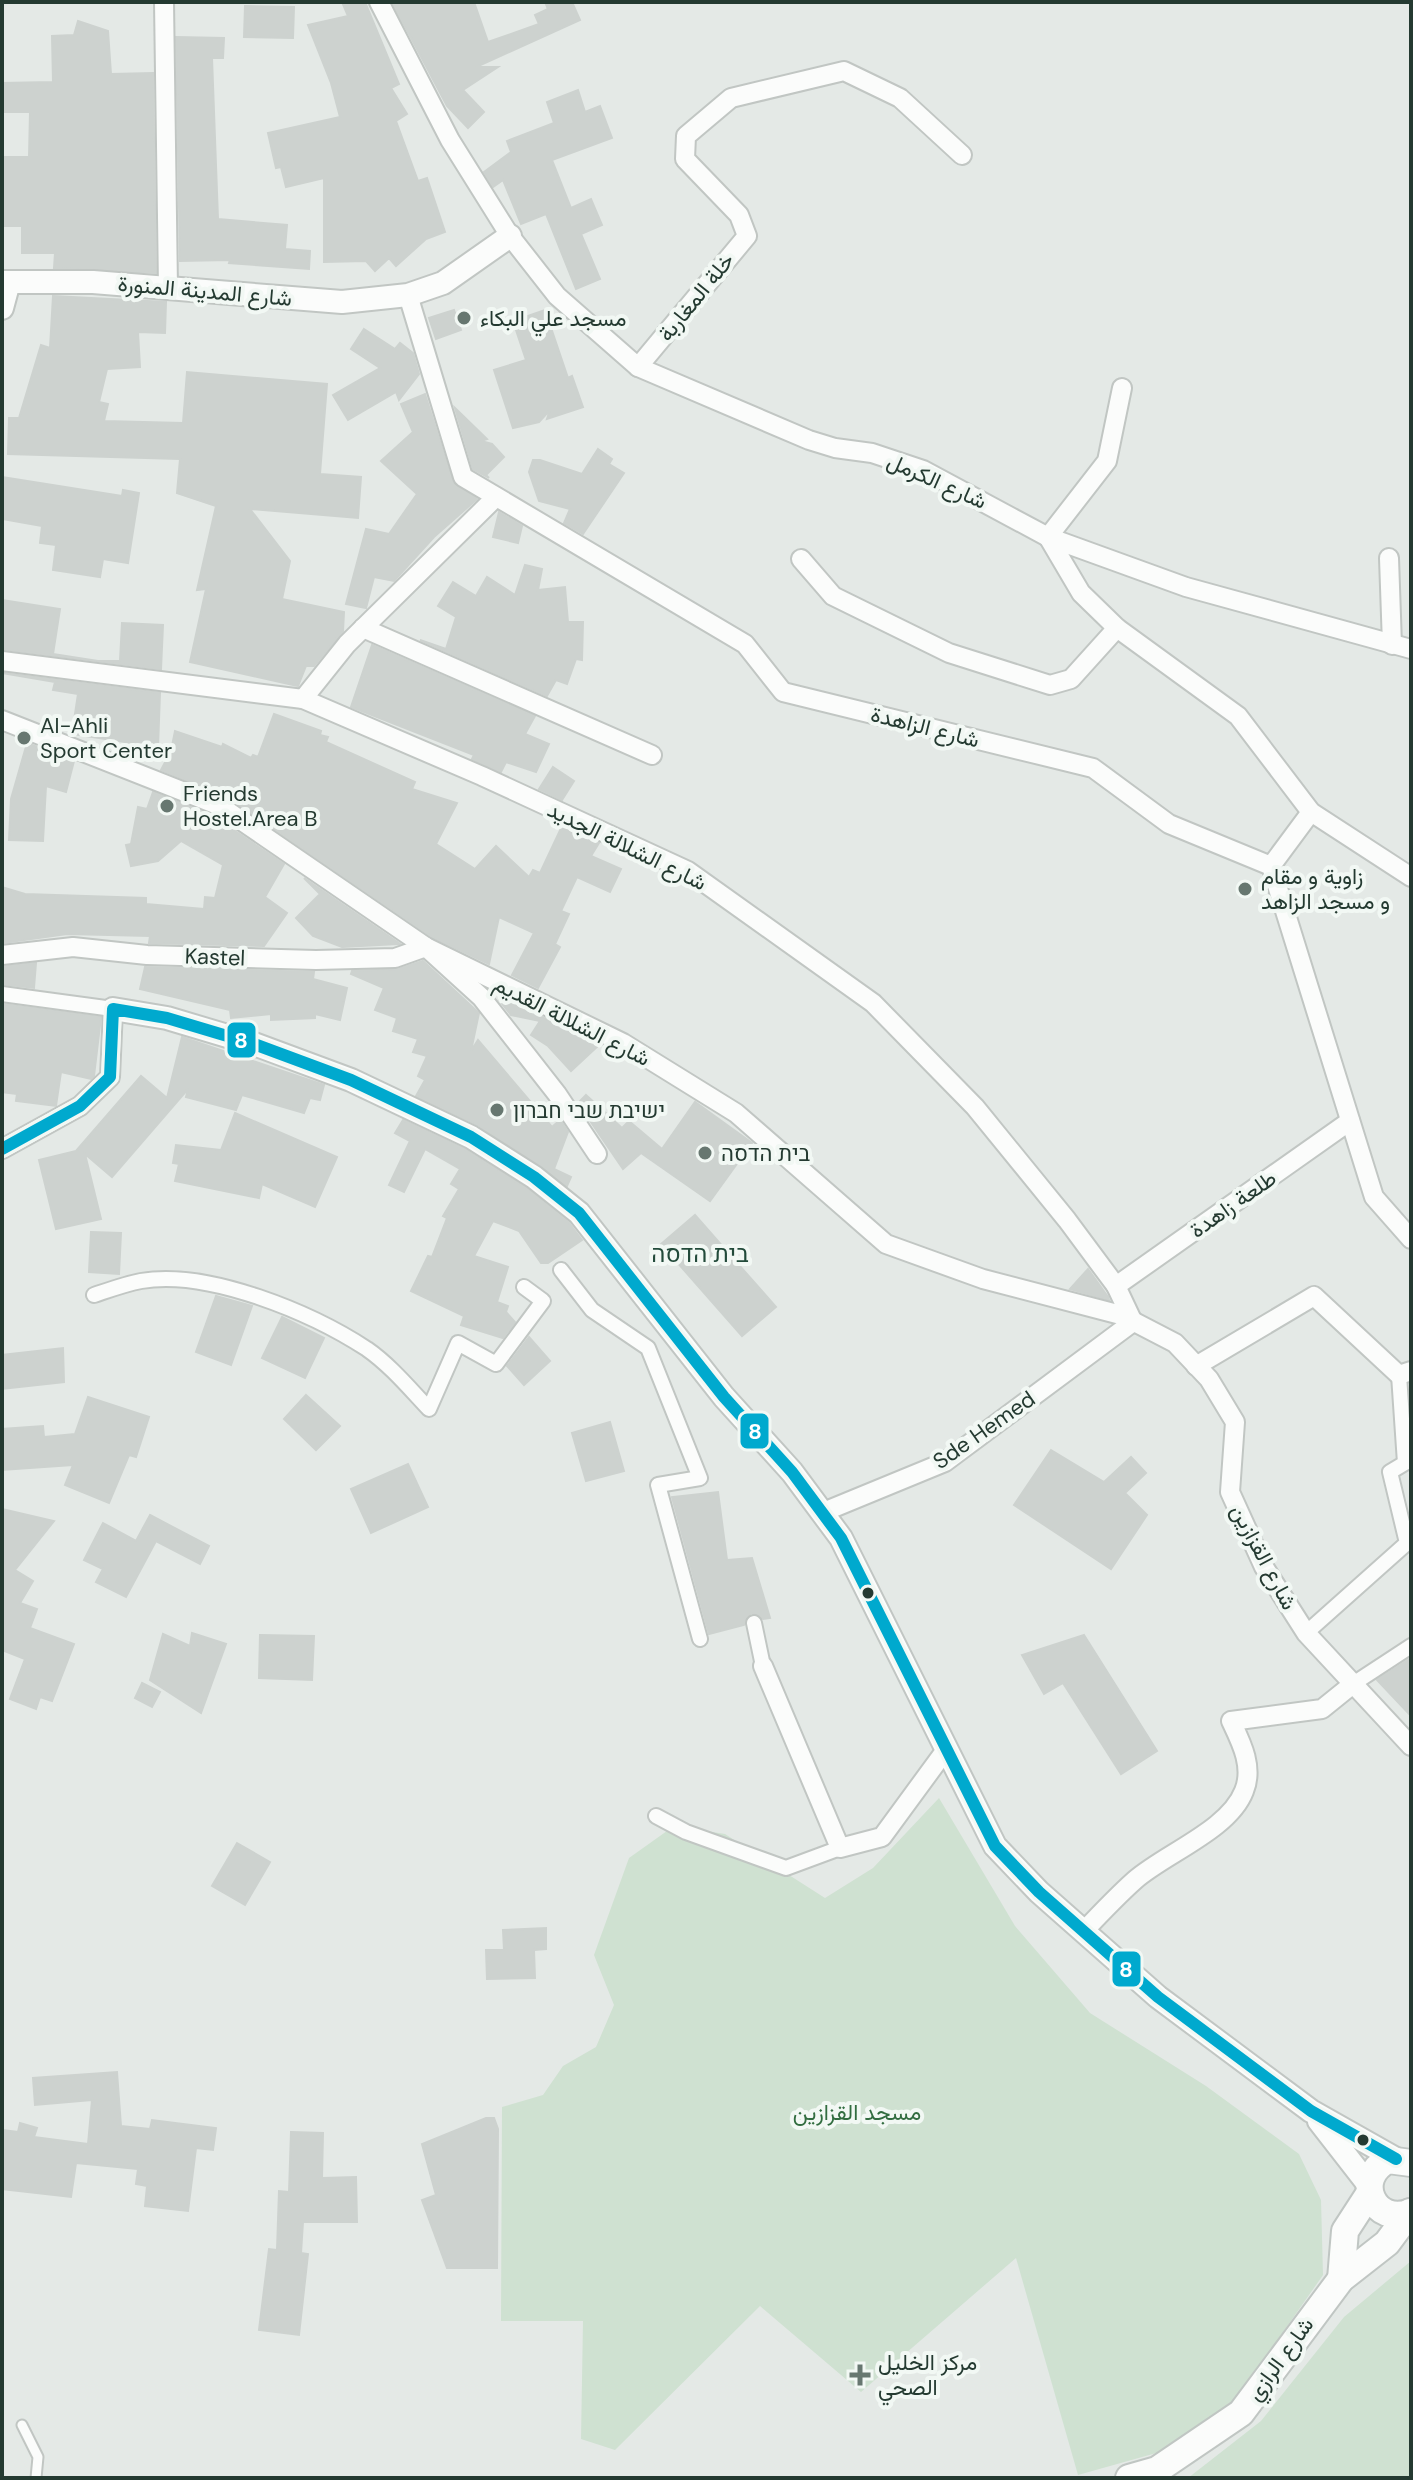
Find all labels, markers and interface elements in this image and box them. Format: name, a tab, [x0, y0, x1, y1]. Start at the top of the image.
street label: خلة المغاربة	[651, 247, 741, 347]
street label: شارع المدينة المنورة	[117, 269, 293, 313]
place label: مسجد علي البكاء	[480, 304, 626, 337]
marker: مسجد علي البكاء	[455, 309, 473, 327]
street label: شارع الكرمل	[883, 446, 991, 516]
street label: شارع الزاهدة	[868, 700, 982, 754]
place label: Al-Ahli Sport Center	[40, 711, 172, 765]
marker: Al-Ahli Sport Center	[15, 729, 33, 747]
place label: Friends Hostel.Area B	[183, 779, 318, 833]
street label: شارع الشلالة الجديد	[543, 795, 711, 897]
marker: Friends Hostel.Area B	[158, 797, 176, 815]
place label: زاوية و مقام و مسجد الزاهد	[1261, 862, 1390, 916]
marker: زاوية و مقام و مسجد الزاهد	[1236, 880, 1254, 898]
street label: Kastel	[184, 941, 246, 973]
street label: شارع الشلالة القديم	[489, 969, 655, 1073]
line badge: 8	[226, 1021, 257, 1059]
text: 8	[234, 1026, 248, 1055]
place label: ישיבת שבי חברון	[513, 1096, 665, 1125]
marker: ישיבת שבי חברון	[488, 1101, 506, 1119]
place label: בית הדסה	[721, 1139, 811, 1168]
marker: בית הדסה	[696, 1144, 714, 1162]
street label: طلعة زاهدة	[1184, 1164, 1282, 1244]
district label: בית הדסה	[651, 1238, 749, 1269]
street label: Sde Hemed	[927, 1384, 1041, 1476]
line badge: 8	[739, 1412, 770, 1450]
text: 8	[748, 1417, 762, 1446]
street label: شارع القزازين	[1224, 1499, 1304, 1615]
unlabelled marker	[860, 1585, 876, 1601]
line badge: 8	[1111, 1950, 1142, 1988]
text: 8	[1119, 1955, 1133, 1984]
park label: مسجد القزازين	[793, 2098, 921, 2127]
unlabelled marker	[1355, 2132, 1371, 2148]
street label: شارع الرازي	[1240, 2311, 1323, 2409]
place label: مركز الخليل الصحي	[878, 2348, 977, 2406]
marker: مركز الخليل الصحي	[849, 2364, 871, 2386]

